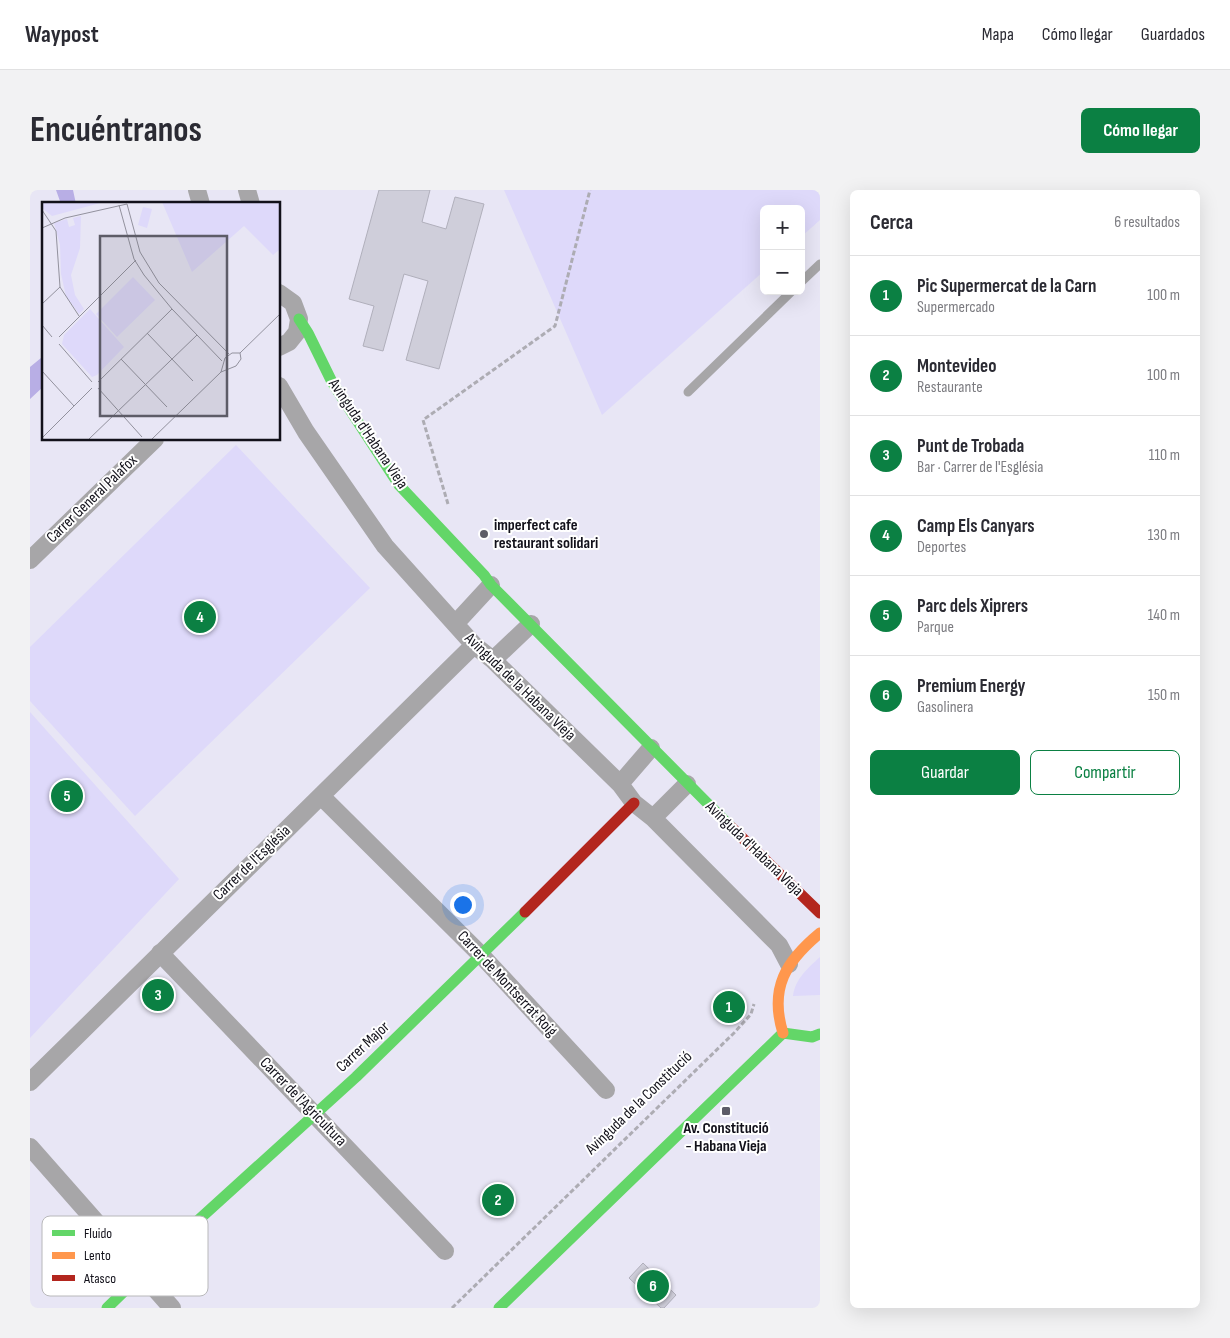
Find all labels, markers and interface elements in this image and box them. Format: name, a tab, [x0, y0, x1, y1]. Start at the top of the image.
text: Waypost	[25, 20, 99, 49]
text: Mapa	[982, 24, 1014, 45]
text: Cómo llegar	[1042, 24, 1113, 45]
text: Guardados	[1141, 24, 1205, 45]
button: Cómo llegar	[1081, 108, 1200, 153]
text: Encuéntranos	[30, 109, 202, 152]
inset map	[42, 202, 280, 440]
map controls	[760, 205, 805, 295]
button: +	[760, 205, 805, 250]
text: Cerca	[870, 210, 913, 235]
text: 6 resultados	[1114, 213, 1180, 232]
button: −	[760, 250, 805, 295]
text: Pic Supermercat de la Carn	[917, 275, 1096, 298]
text: 1	[883, 286, 889, 305]
text: 100 m	[1147, 286, 1180, 305]
text: Supermercado	[917, 298, 995, 317]
text: Montevideo	[917, 355, 997, 378]
text: 2	[882, 366, 890, 385]
text: 100 m	[1147, 366, 1180, 385]
street label: Avinguda d'Habana Vieja	[324, 375, 412, 493]
text: Restaurante	[917, 378, 983, 397]
text: Punt de Trobada	[917, 435, 1024, 458]
text: 3	[882, 446, 890, 465]
text: 110 m	[1149, 446, 1180, 465]
street label: Carrer General Palafox	[43, 451, 141, 547]
text: Bar · Carrer de l'Església	[917, 458, 1043, 477]
text: Camp Els Canyars	[917, 515, 1035, 538]
place label: imperfect cafe restaurant solidari	[494, 516, 598, 553]
text: 4	[882, 526, 890, 545]
text: 130 m	[1148, 526, 1180, 545]
marker: imperfect cafe restaurant solidari	[478, 528, 490, 540]
text: Deportes	[917, 538, 966, 557]
text: Parc dels Xiprers	[917, 595, 1028, 618]
pin: 4	[184, 598, 216, 636]
text: 5	[882, 606, 890, 625]
text: 140 m	[1148, 606, 1180, 625]
text: Parque	[917, 618, 954, 637]
street label: Avinguda de la Habana Vieja	[460, 629, 579, 745]
text: Premium Energy	[917, 675, 1026, 698]
text: 6	[882, 686, 890, 705]
text: 150 m	[1148, 686, 1180, 705]
text: Gasolinera	[917, 698, 974, 717]
button: Guardar	[870, 750, 1020, 795]
button: Compartir	[1030, 750, 1180, 795]
pin: 5	[51, 777, 83, 815]
street label: Avinguda d'Habana Vieja	[700, 797, 807, 900]
street label: Carrer de l'Església	[209, 821, 295, 905]
your location	[450, 892, 476, 918]
street label: Carrer de Montserrat Roig	[453, 927, 561, 1041]
pin: 3	[142, 976, 174, 1014]
pin: 1	[713, 988, 745, 1026]
street label: Carrer Major	[332, 1017, 394, 1076]
street label: Avinguda de la Constitució	[581, 1047, 696, 1159]
street label: Carrer de l'Agricultura	[256, 1054, 350, 1150]
marker: Av. Constitució - Habana Vieja	[720, 1105, 732, 1117]
place label: Av. Constitució - Habana Vieja	[682, 1119, 769, 1156]
pin: 2	[482, 1181, 514, 1219]
legend	[42, 1216, 208, 1296]
text: Fluido	[84, 1225, 112, 1242]
text: Lento	[84, 1247, 111, 1264]
pin: 6	[637, 1267, 669, 1305]
text: Atasco	[83, 1270, 116, 1287]

